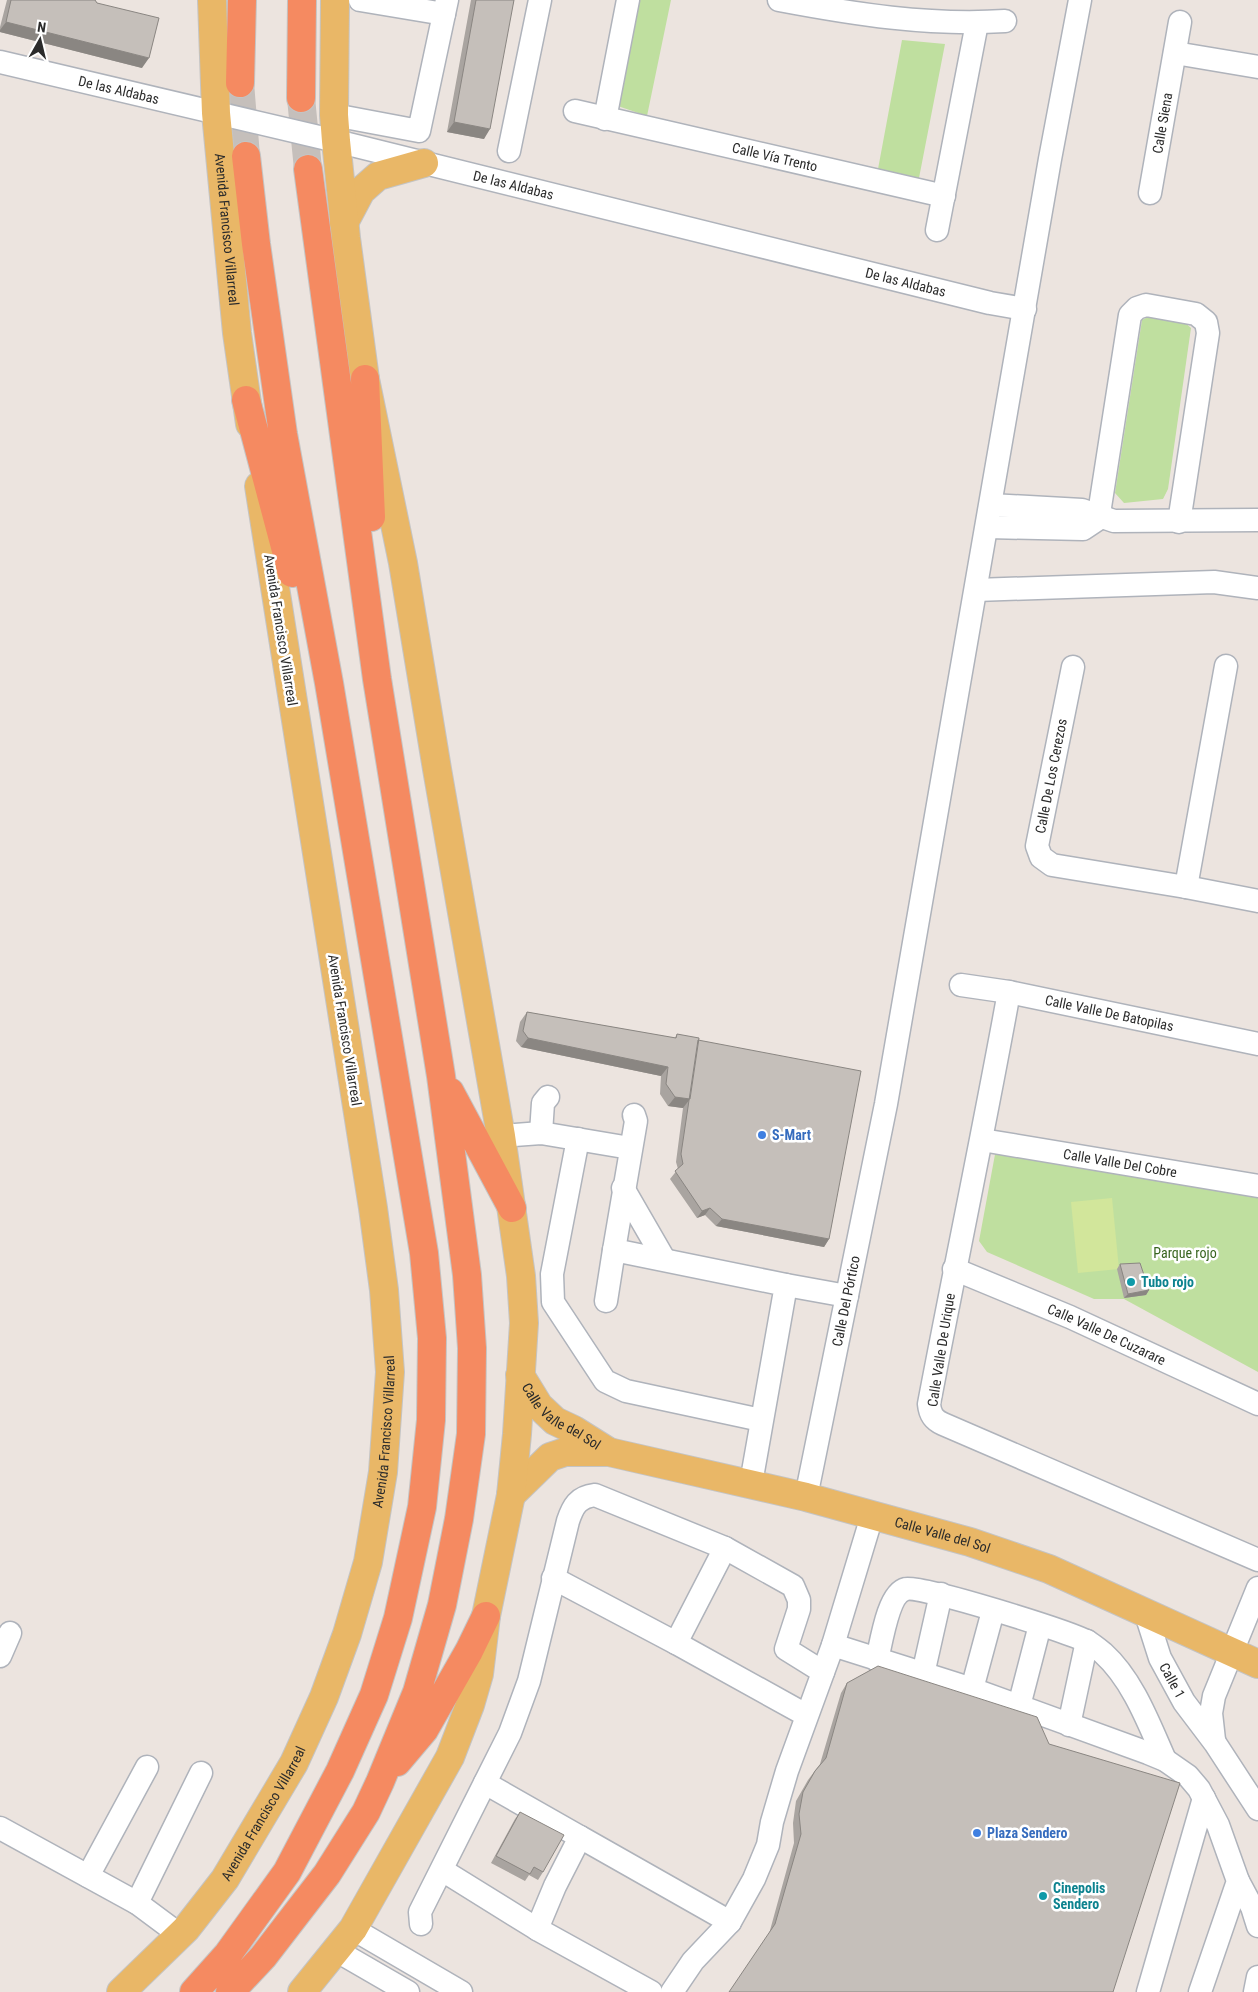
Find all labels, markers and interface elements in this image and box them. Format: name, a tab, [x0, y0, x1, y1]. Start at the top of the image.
north arrow	[15, 15, 65, 65]
text: N	[36, 19, 47, 36]
street label: De las Aldabas	[77, 73, 161, 107]
street label: Calle Siena	[1149, 91, 1175, 155]
street label: Calle Vía Trento	[731, 139, 819, 175]
street label: Avenida Francisco Villarreal	[212, 152, 242, 306]
street label: De las Aldabas	[472, 167, 555, 203]
street label: De las Aldabas	[864, 264, 947, 300]
street label: Avenida Francisco Villarreal	[261, 553, 301, 707]
street label: Calle De Los Cerezos	[1032, 717, 1070, 835]
street label: Avenida Francisco Villarreal	[325, 953, 365, 1107]
street label: Calle Valle De Batopilas	[1044, 992, 1175, 1034]
place label: S-Mart	[772, 1127, 811, 1143]
marker: S-Mart	[756, 1129, 768, 1141]
street label: Calle Valle Del Cobre	[1062, 1146, 1179, 1180]
park label: Parque rojo	[1153, 1245, 1217, 1261]
street label: Calle Del Pórtico	[829, 1254, 863, 1348]
place label: Tubo rojo	[1141, 1274, 1194, 1290]
marker: Tubo rojo	[1125, 1276, 1137, 1288]
street label: Calle Valle De Urique	[924, 1292, 958, 1408]
street label: Calle Valle De Cuzarare	[1045, 1301, 1169, 1368]
street label: Avenida Francisco Villarreal	[369, 1355, 398, 1509]
street label: Calle Valle del Sol	[519, 1380, 604, 1453]
street label: Calle Valle del Sol	[893, 1514, 992, 1556]
street label: Calle 1	[1156, 1660, 1188, 1701]
street label: Avenida Francisco Villarreal	[218, 1744, 309, 1884]
place label: Plaza Sendero	[987, 1825, 1067, 1841]
marker: Plaza Sendero	[971, 1827, 983, 1839]
place label: Cinepolis Sendero	[1053, 1880, 1105, 1912]
marker: Cinepolis Sendero	[1037, 1890, 1049, 1902]

